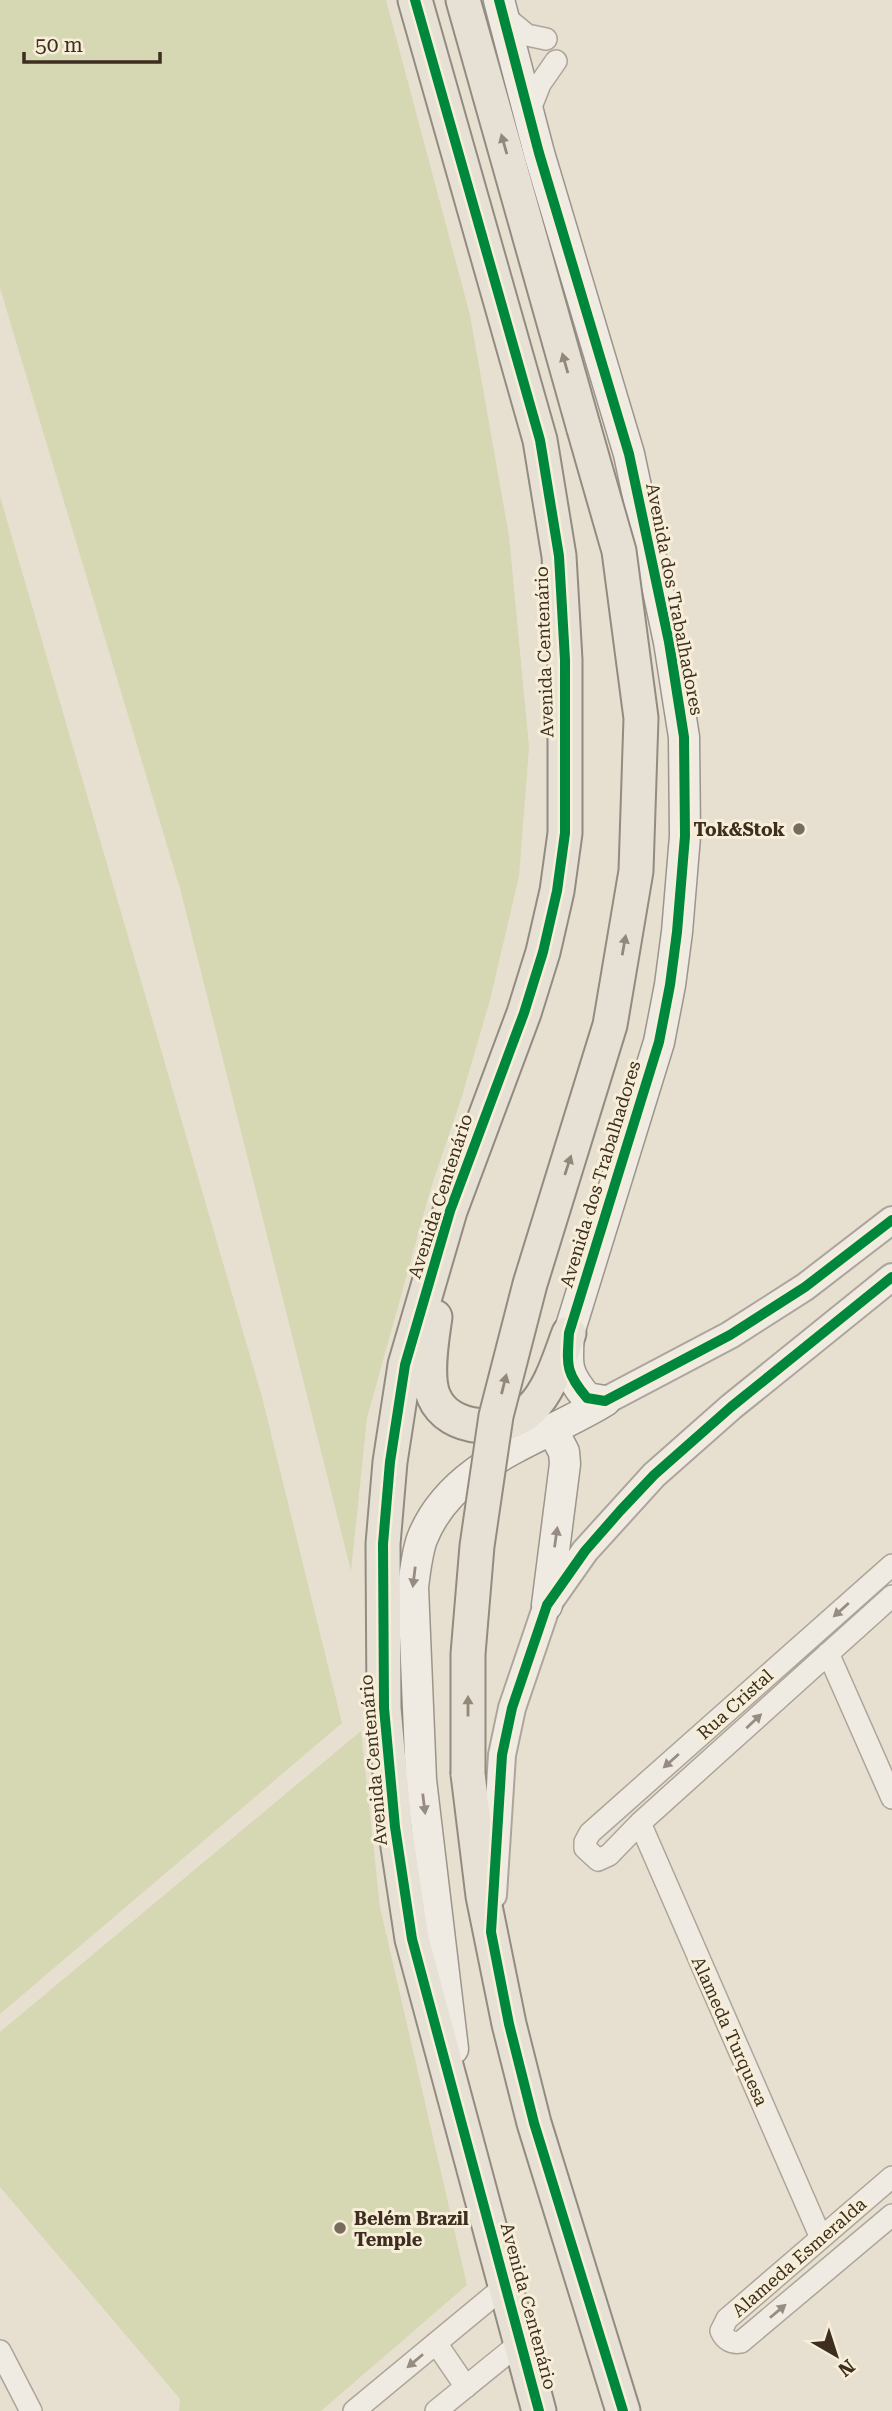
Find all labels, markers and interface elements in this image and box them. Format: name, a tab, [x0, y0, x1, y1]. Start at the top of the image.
scale bar	[24, 21, 161, 65]
text: 50 m	[35, 33, 83, 57]
one-way arrow	[498, 133, 508, 154]
one-way arrow	[560, 352, 570, 373]
street label: Avenida dos Trabalhadores	[642, 481, 708, 717]
street label: Avenida Centenário	[531, 566, 557, 738]
place label: Tok&Stok	[693, 819, 786, 840]
marker: Tok&Stok	[791, 821, 807, 837]
one-way arrow	[619, 934, 630, 956]
street label: Avenida dos Trabalhadores	[555, 1058, 645, 1290]
street label: Avenida Centenário	[403, 1111, 477, 1281]
one-way arrow	[563, 1154, 573, 1175]
one-way arrow	[499, 1372, 510, 1394]
one-way arrow	[551, 1526, 562, 1548]
one-way arrow	[409, 1566, 420, 1588]
one-way arrow	[832, 1602, 850, 1618]
street label: Rua Cristal	[693, 1664, 777, 1743]
street label: Avenida Centenário	[355, 1674, 391, 1846]
one-way arrow	[462, 1695, 474, 1717]
one-way arrow	[745, 1713, 763, 1729]
one-way arrow	[662, 1753, 680, 1769]
one-way arrow	[419, 1793, 430, 1815]
street label: Alameda Turquesa	[688, 1953, 773, 2109]
street label: Alameda Esmeralda	[728, 2193, 871, 2321]
place label: Belém Brazil Temple	[354, 2208, 469, 2250]
marker: Belém Brazil Temple	[332, 2220, 348, 2236]
street label: Avenida Centenário	[497, 2220, 561, 2392]
one-way arrow	[770, 2304, 787, 2319]
north arrow	[801, 2320, 871, 2390]
one-way arrow	[406, 2353, 423, 2368]
text: N	[833, 2354, 859, 2382]

